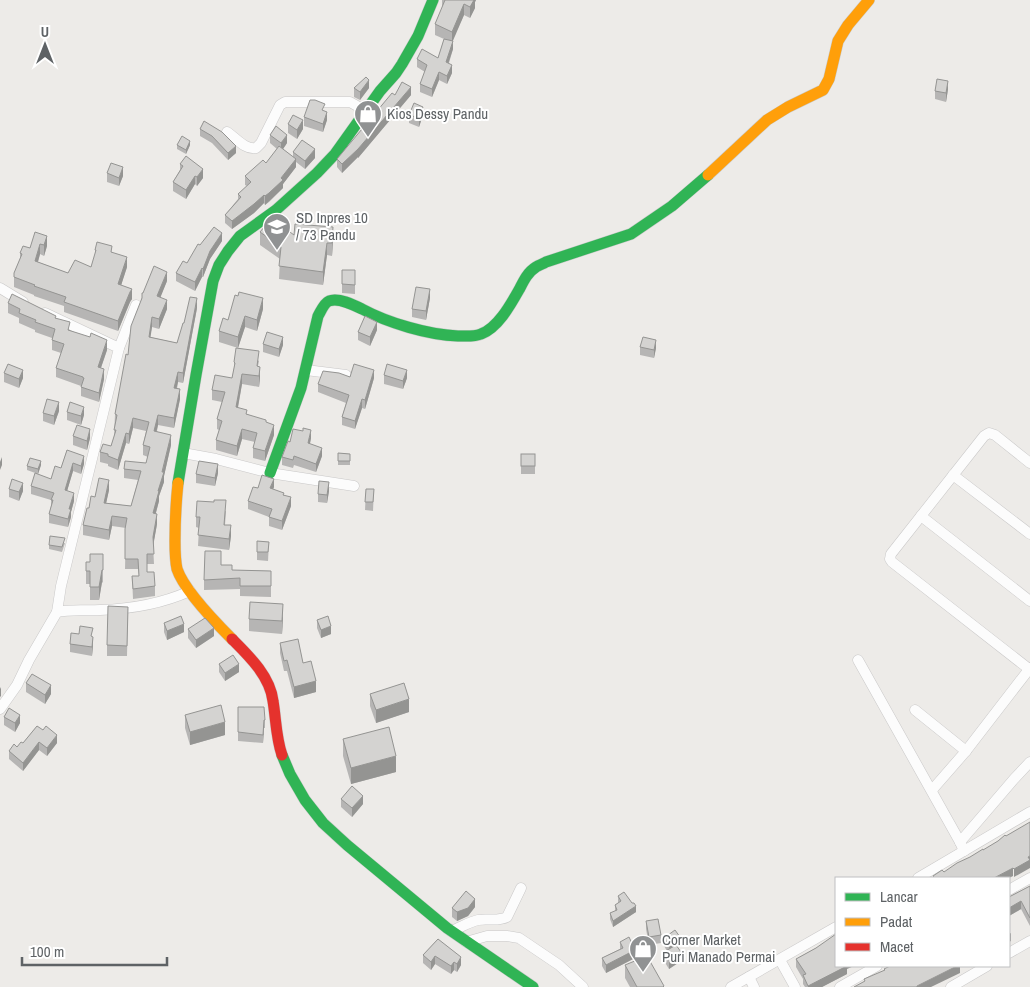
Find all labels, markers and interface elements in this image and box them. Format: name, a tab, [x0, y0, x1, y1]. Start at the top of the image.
north arrow	[20, 20, 70, 70]
text: U	[41, 23, 49, 41]
shop icon: Kios Dessy Pandu	[353, 99, 383, 138]
place label: Kios Dessy Pandu	[387, 103, 488, 124]
place label: SD Inpres 10 / 73 Pandu	[296, 207, 368, 245]
school or university icon: SD Inpres 10 / 73 Pandu	[262, 212, 292, 251]
legend	[835, 877, 1010, 967]
text: Lancar	[880, 886, 918, 907]
text: Padat	[880, 911, 913, 932]
place label: Corner Market Puri Manado Permai	[662, 929, 776, 967]
scale bar	[22, 934, 168, 966]
shop icon: Corner Market Puri Manado Permai	[628, 934, 658, 973]
text: Macet	[880, 936, 914, 957]
text: 100 m	[30, 941, 64, 962]

